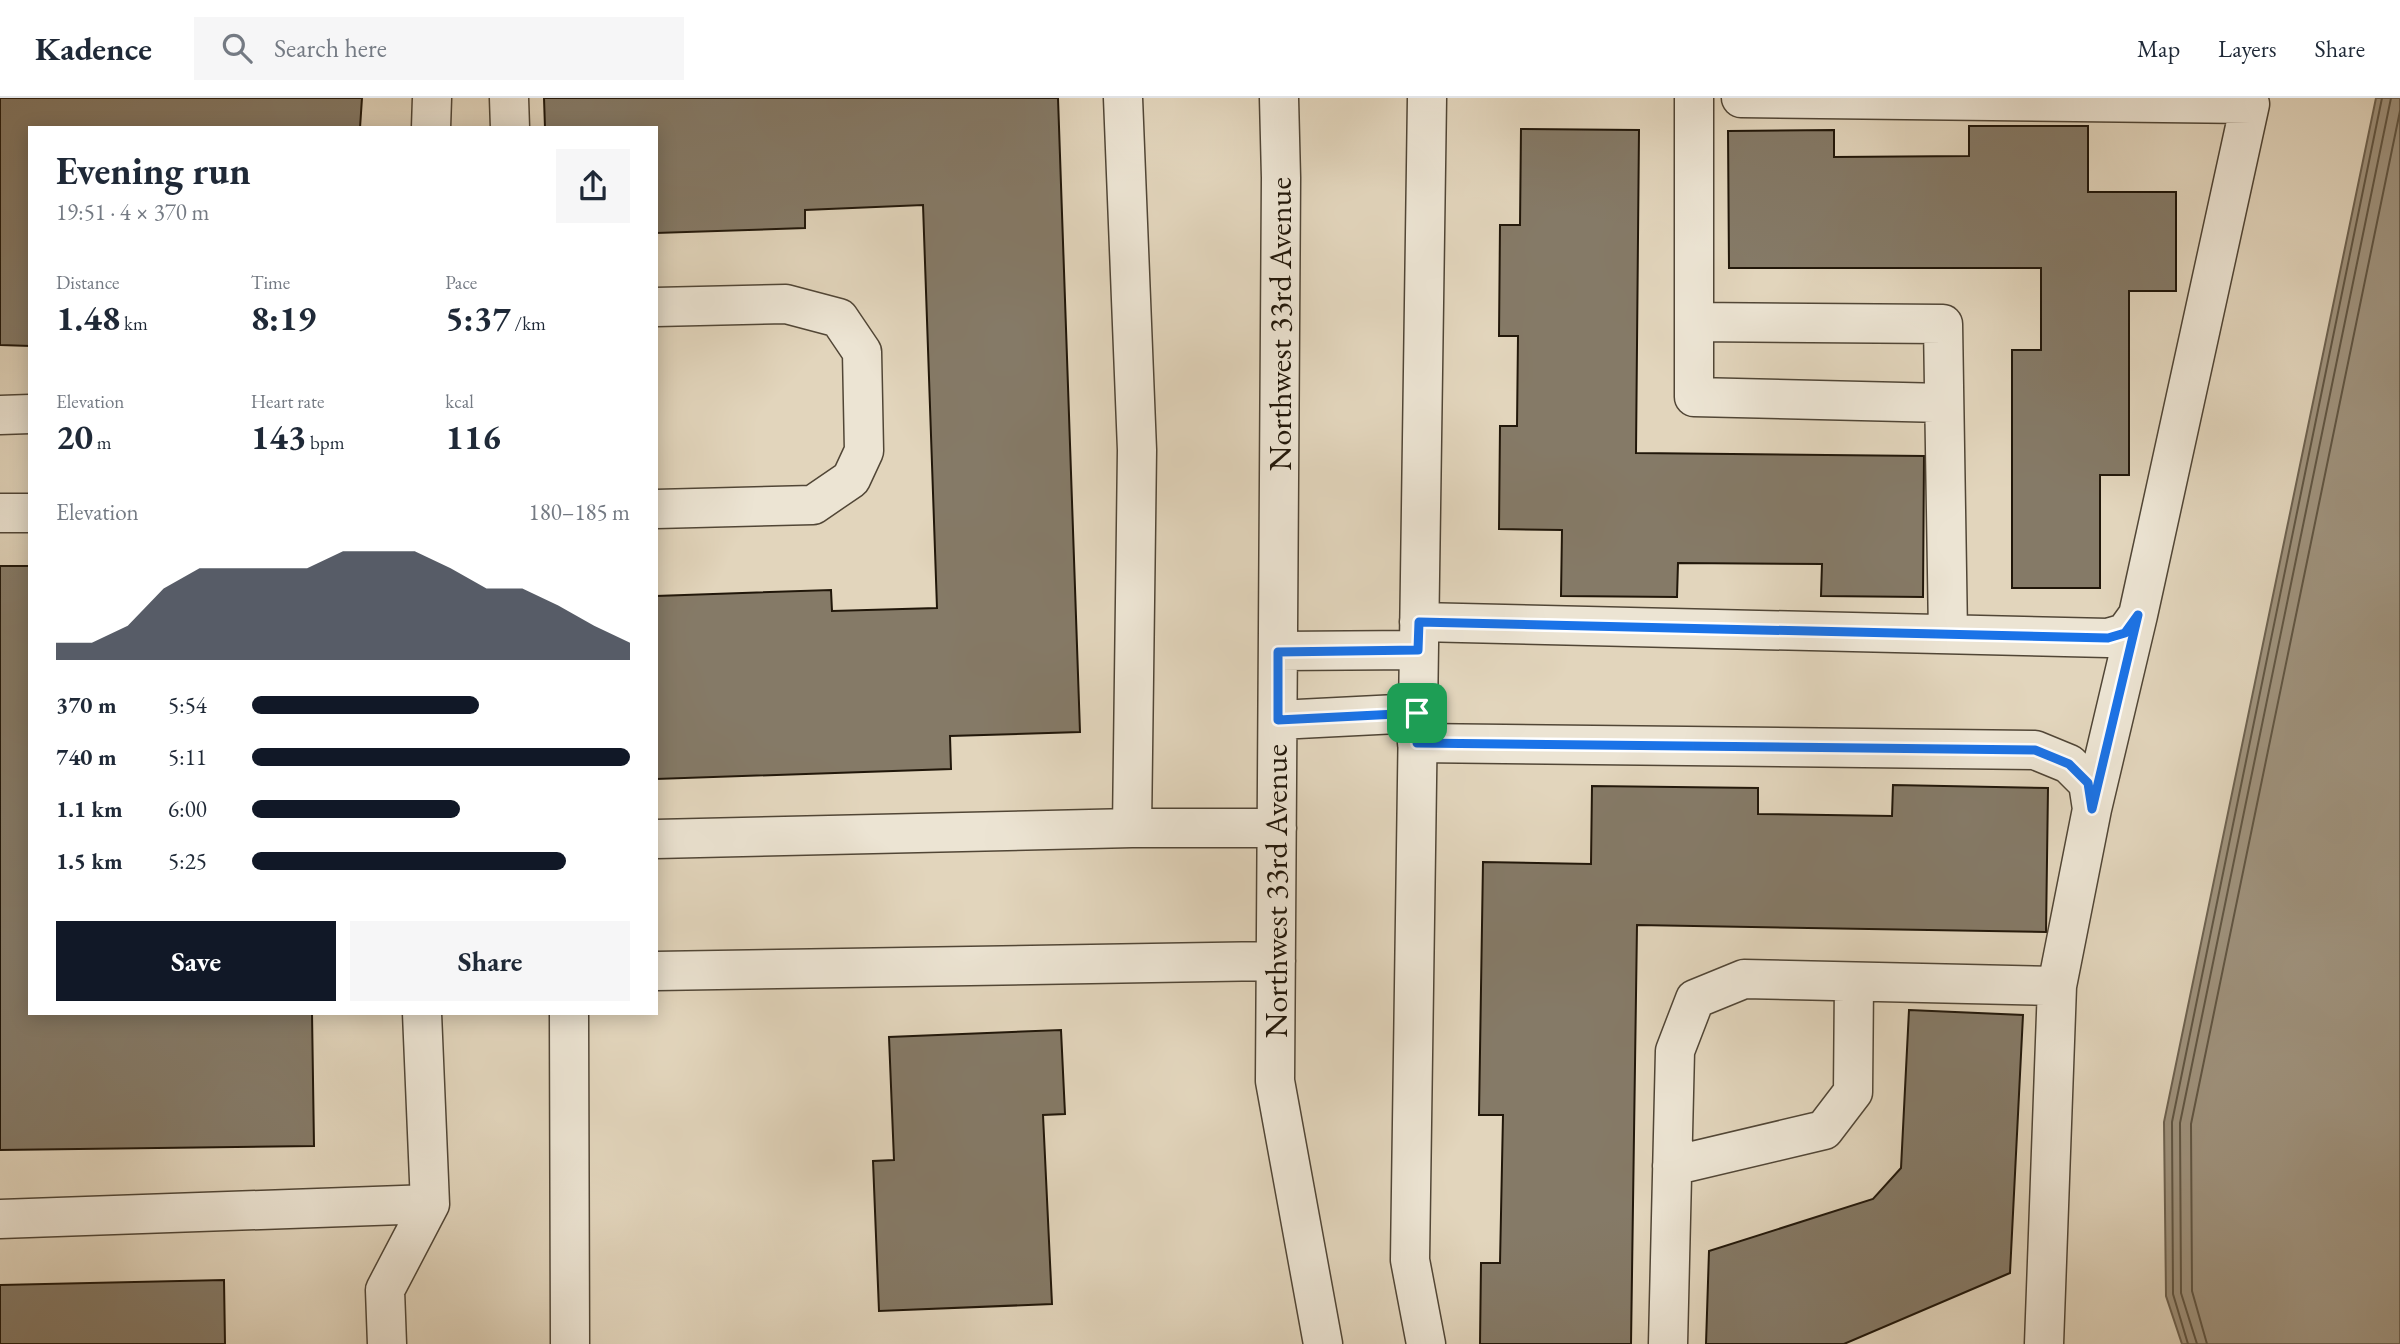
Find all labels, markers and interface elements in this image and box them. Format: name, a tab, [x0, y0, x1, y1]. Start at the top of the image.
search box	[194, 17, 684, 80]
text: Kadence	[35, 27, 152, 70]
icon: search	[218, 29, 256, 67]
text: Search here	[274, 31, 387, 65]
text: Map	[2137, 33, 2180, 64]
text: Layers	[2218, 33, 2277, 64]
text: Share	[2315, 33, 2365, 64]
text: Evening run	[56, 146, 251, 195]
button: share	[556, 149, 630, 223]
street label: Northwest 33rd Avenue	[1259, 177, 1301, 471]
text: 19:51 · 4 × 370 m	[56, 197, 209, 227]
text: Distance	[56, 270, 119, 295]
text: Time	[251, 270, 290, 295]
text: Pace	[445, 270, 477, 295]
text: 1.48	[56, 295, 120, 340]
text: 8:19	[251, 295, 316, 340]
text: 5:37	[445, 295, 511, 340]
text: km	[120, 311, 148, 336]
text: /km	[511, 311, 546, 336]
text: Elevation	[56, 389, 124, 414]
text: Heart rate	[251, 389, 324, 414]
text: kcal	[445, 389, 474, 414]
text: 20	[56, 414, 93, 459]
text: 143	[251, 414, 306, 459]
text: 116	[445, 414, 501, 459]
text: m	[93, 430, 112, 455]
text: bpm	[306, 430, 344, 455]
text: Elevation	[56, 497, 139, 527]
text: 180–185 m	[529, 497, 630, 527]
pin	[1387, 683, 1447, 743]
text: 370 m	[56, 690, 117, 720]
text: 5:54	[168, 690, 207, 720]
icon: arrive	[1398, 694, 1436, 732]
text: 740 m	[56, 742, 117, 772]
text: 5:11	[168, 742, 207, 772]
street label: Northwest 33rd Avenue	[1255, 744, 1297, 1038]
text: 1.1 km	[56, 794, 123, 824]
text: 6:00	[168, 794, 207, 824]
text: 1.5 km	[56, 846, 123, 876]
text: 5:25	[168, 846, 207, 876]
button: Save	[56, 921, 336, 1001]
button: Share	[350, 921, 630, 1001]

